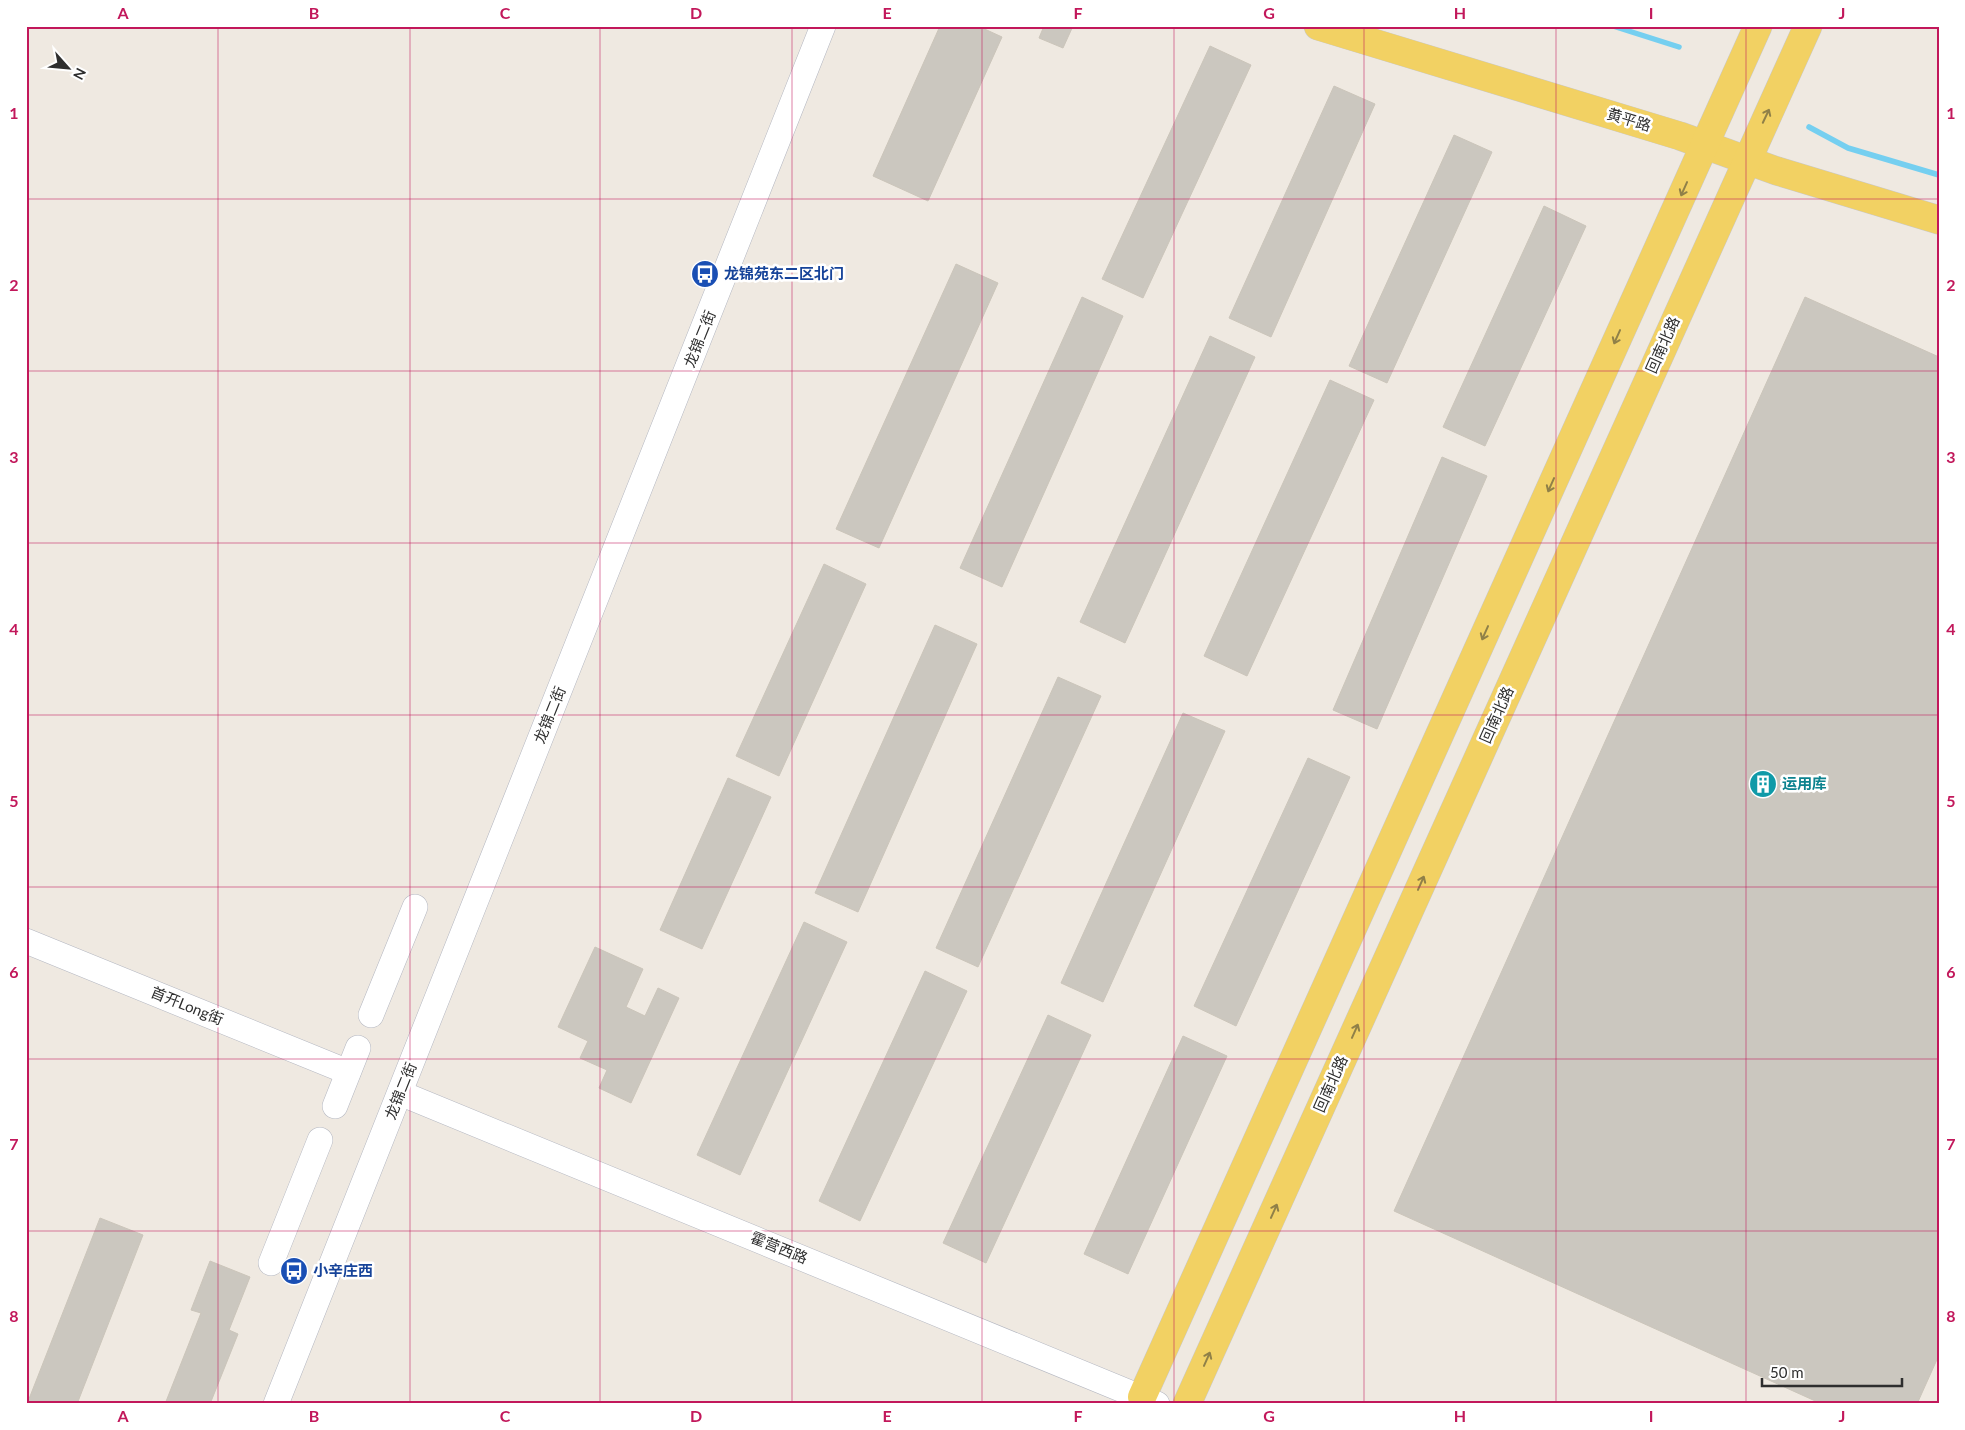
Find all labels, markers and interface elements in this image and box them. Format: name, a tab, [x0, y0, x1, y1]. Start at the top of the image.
text: A	[116, 3, 129, 22]
text: B	[309, 3, 319, 22]
text: C	[500, 3, 511, 22]
text: D	[690, 3, 702, 22]
text: E	[882, 3, 892, 22]
text: F	[1073, 3, 1083, 22]
text: G	[1263, 3, 1275, 22]
text: H	[1454, 3, 1466, 22]
text: I	[1649, 3, 1653, 22]
text: J	[1839, 3, 1845, 22]
north arrow	[42, 42, 92, 92]
text: N	[70, 65, 90, 83]
text: 1	[9, 103, 19, 122]
text: 1	[1946, 103, 1956, 122]
street label: 黄平路	[1605, 104, 1653, 134]
one-way arrow	[1762, 109, 1772, 124]
one-way arrow	[1678, 181, 1688, 196]
bus stop icon: 龙锦苑东二区北门	[690, 259, 720, 289]
place label: 龙锦苑东二区北门	[724, 264, 844, 282]
text: 2	[9, 275, 19, 294]
text: 2	[1946, 275, 1956, 294]
street label: 龙锦二街	[679, 307, 719, 370]
street label: 回南北路	[1642, 314, 1683, 376]
one-way arrow	[1612, 329, 1622, 344]
text: 3	[9, 447, 19, 466]
text: 3	[1946, 447, 1956, 466]
one-way arrow	[1546, 477, 1555, 492]
text: 4	[9, 619, 19, 638]
text: 4	[1946, 619, 1956, 638]
one-way arrow	[1479, 625, 1489, 640]
street label: 龙锦二街	[529, 683, 569, 746]
street label: 回南北路	[1476, 684, 1517, 746]
building icon: 运用库	[1748, 769, 1778, 799]
place label: 运用库	[1782, 774, 1827, 792]
text: 5	[9, 791, 19, 810]
text: 5	[1946, 791, 1956, 810]
one-way arrow	[1417, 876, 1427, 891]
text: 6	[9, 962, 19, 981]
text: 6	[1946, 962, 1956, 981]
street label: 首开Long街	[148, 982, 226, 1028]
one-way arrow	[1350, 1024, 1360, 1039]
street label: 回南北路	[1310, 1053, 1351, 1115]
street label: 龙锦二街	[380, 1059, 420, 1122]
text: 7	[9, 1134, 19, 1153]
text: 7	[1946, 1134, 1956, 1153]
one-way arrow	[1269, 1204, 1279, 1219]
street label: 霍营西路	[748, 1227, 811, 1267]
bus stop icon: 小辛庄西	[279, 1256, 309, 1286]
place label: 小辛庄西	[313, 1261, 373, 1279]
text: 8	[9, 1306, 19, 1325]
text: 8	[1946, 1306, 1956, 1325]
one-way arrow	[1203, 1352, 1212, 1367]
scale bar	[1762, 1355, 1902, 1387]
text: 50 m	[1770, 1363, 1804, 1381]
text: A	[116, 1406, 129, 1425]
text: B	[309, 1406, 319, 1425]
text: C	[500, 1406, 511, 1425]
text: D	[690, 1406, 702, 1425]
text: E	[882, 1406, 892, 1425]
text: F	[1073, 1406, 1083, 1425]
text: G	[1263, 1406, 1275, 1425]
text: H	[1454, 1406, 1466, 1425]
text: I	[1649, 1406, 1653, 1425]
text: J	[1839, 1406, 1845, 1425]

